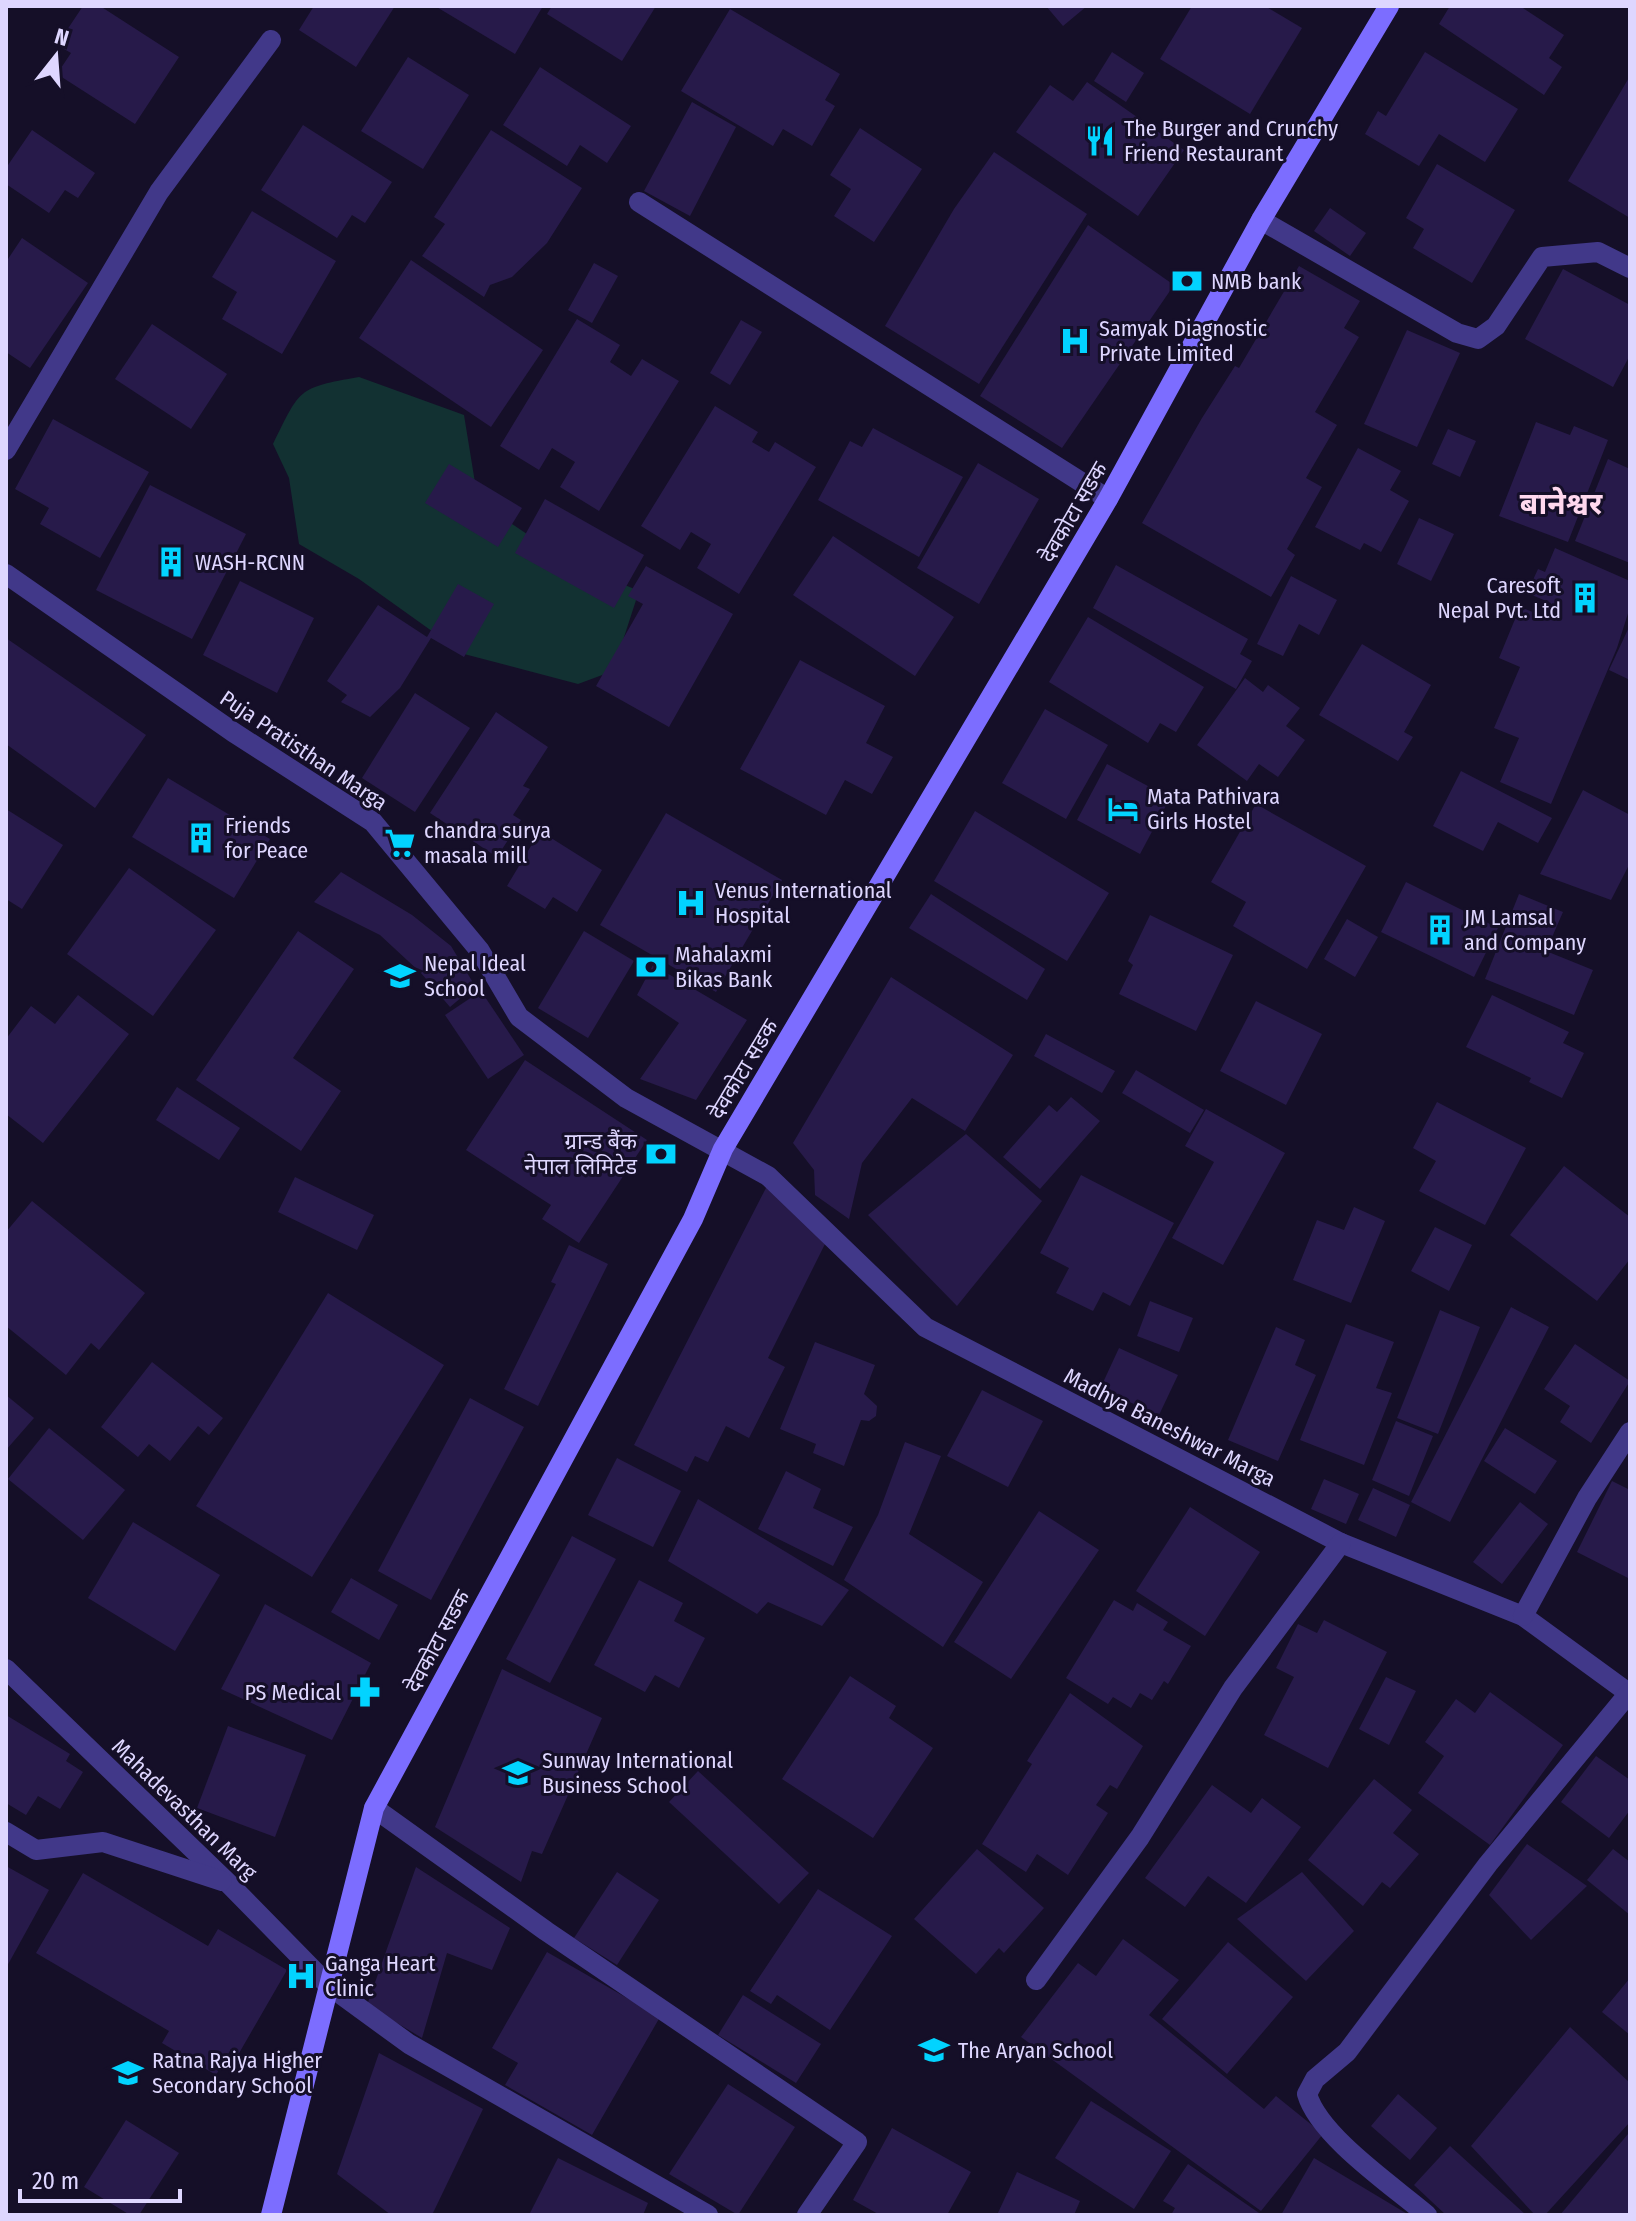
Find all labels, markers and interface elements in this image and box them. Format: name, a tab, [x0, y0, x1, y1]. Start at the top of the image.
north arrow	[16, 16, 96, 96]
text: N	[51, 23, 72, 52]
place label: The Burger and Crunchy Friend Restaurant	[1124, 115, 1338, 167]
restaurant icon: The Burger and Crunchy Friend Restaurant	[1083, 124, 1117, 158]
bank icon: NMB bank	[1170, 264, 1204, 298]
place label: NMB bank	[1211, 268, 1302, 295]
place label: Samyak Diagnostic Private Limited	[1099, 315, 1268, 367]
hospital icon: Samyak Diagnostic Private Limited	[1058, 324, 1092, 358]
street label: देवकोटा सडक	[1034, 456, 1114, 568]
district label: बानेश्वर	[1520, 486, 1603, 522]
building icon: WASH-RCNN	[154, 545, 188, 579]
place label: WASH-RCNN	[195, 549, 305, 576]
place label: Caresoft Nepal Pvt. Ltd	[1438, 572, 1562, 624]
building icon: Caresoft Nepal Pvt. Ltd	[1568, 581, 1602, 615]
street label: Puja Pratisthan Marga	[215, 684, 392, 816]
place label: Mata Pathivara Girls Hostel	[1147, 783, 1280, 835]
hotel icon: Mata Pathivara Girls Hostel	[1106, 792, 1140, 826]
place label: Friends for Peace	[225, 812, 308, 864]
place label: chandra surya masala mill	[424, 817, 551, 869]
building icon: Friends for Peace	[184, 821, 218, 855]
supermarket icon: chandra surya masala mill	[383, 826, 417, 860]
place label: Venus International Hospital	[715, 877, 892, 929]
hospital icon: Venus International Hospital	[674, 886, 708, 920]
place label: JM Lamsal and Company	[1464, 904, 1586, 956]
building icon: JM Lamsal and Company	[1423, 913, 1457, 947]
place label: Mahalaxmi Bikas Bank	[675, 941, 773, 993]
place label: Nepal Ideal School	[424, 950, 526, 1002]
bank icon: Mahalaxmi Bikas Bank	[634, 950, 668, 984]
school or university icon: Nepal Ideal School	[383, 959, 417, 993]
street label: देवकोटा सडक	[703, 1013, 784, 1124]
place label: ग्रान्ड बैंक नेपाल लिमिटेड	[524, 1128, 638, 1180]
bank icon: ग्रान्ड बैंक नेपाल लिमिटेड	[644, 1137, 678, 1171]
street label: Madhya Baneshwar Marga	[1060, 1362, 1280, 1493]
street label: देवकोटा सडक	[399, 1584, 476, 1697]
pharmacy icon: PS Medical	[348, 1675, 382, 1709]
place label: PS Medical	[244, 1679, 341, 1706]
street label: Mahadevasthan Marg	[106, 1733, 263, 1886]
place label: Sunway International Business School	[542, 1747, 733, 1799]
school or university icon: Sunway International Business School	[501, 1756, 535, 1790]
place label: Ganga Heart Clinic	[325, 1950, 436, 2002]
hospital icon: Ganga Heart Clinic	[284, 1959, 318, 1993]
school or university icon: The Aryan School	[917, 2033, 951, 2067]
place label: The Aryan School	[958, 2037, 1113, 2064]
place label: Ratna Rajya Higher Secondary School	[152, 2047, 322, 2099]
school or university icon: Ratna Rajya Higher Secondary School	[111, 2056, 145, 2090]
scale bar	[20, 2153, 180, 2203]
text: 20 m	[32, 2167, 79, 2195]

